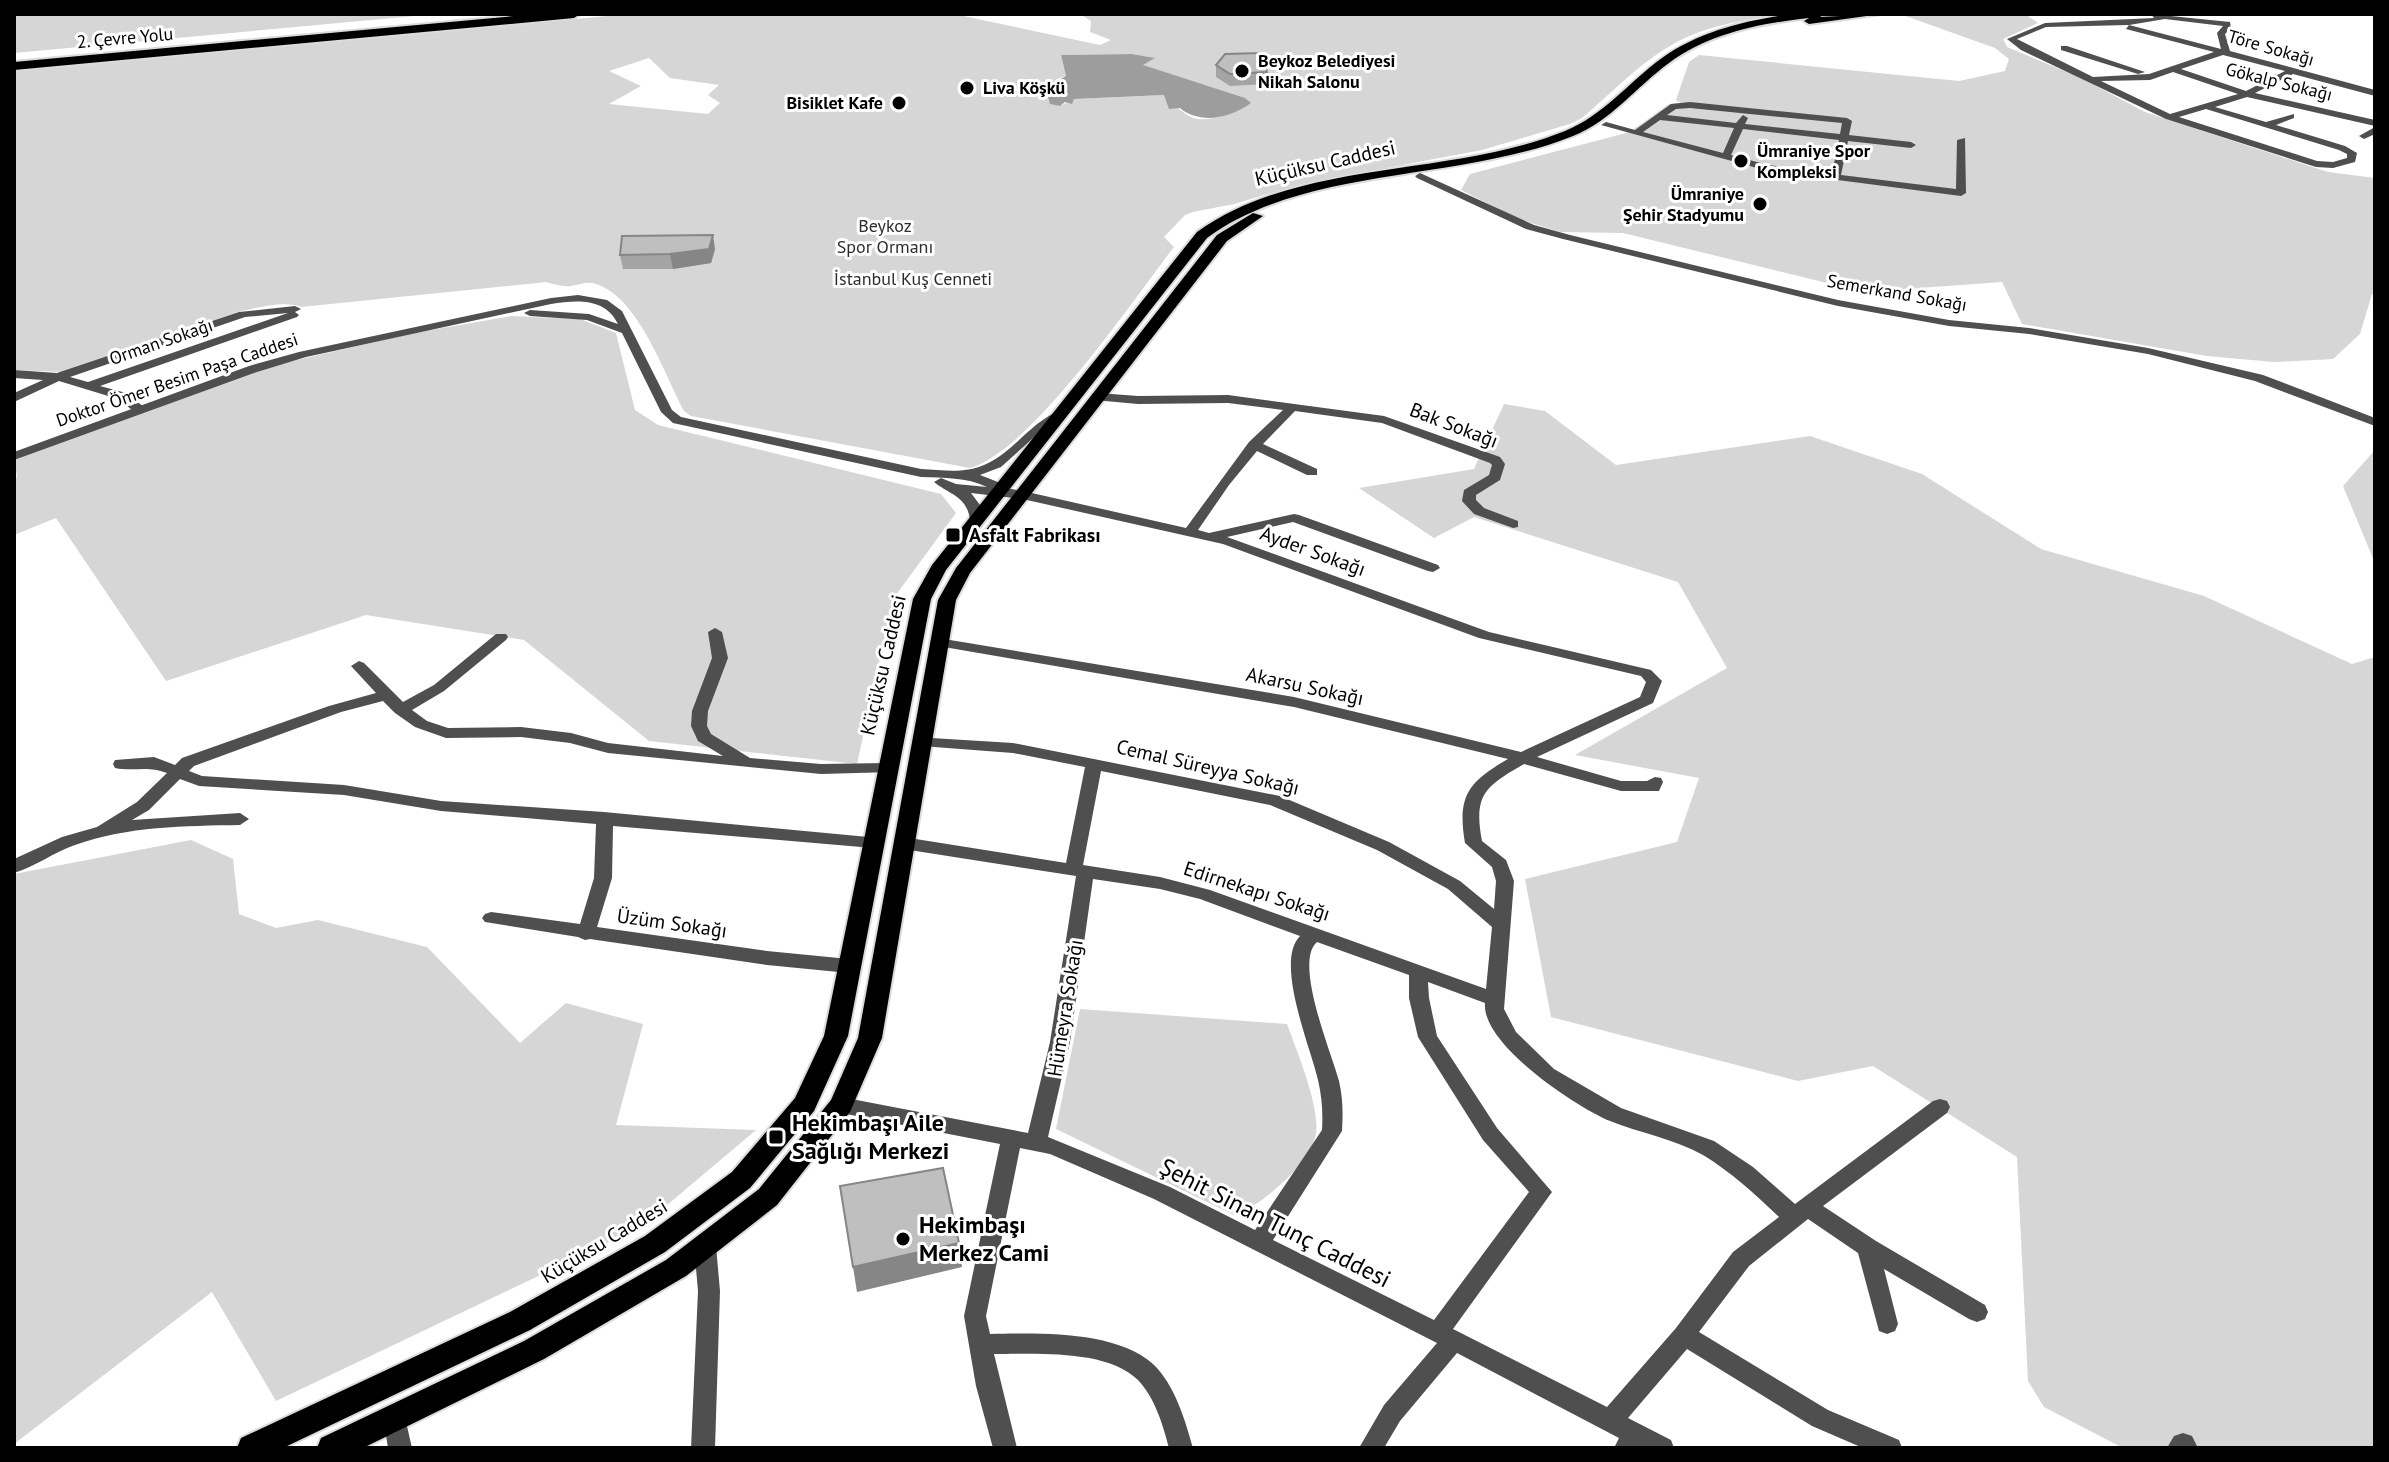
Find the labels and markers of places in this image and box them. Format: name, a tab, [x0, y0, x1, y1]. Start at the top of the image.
place label: Beykoz Belediyesi Nikah Salonu	[1258, 49, 1395, 93]
marker: Beykoz Belediyesi Nikah Salonu	[1233, 62, 1251, 80]
place label: Liva Köşkü	[983, 76, 1065, 99]
marker: Liva Köşkü	[958, 79, 976, 97]
place label: Bisiklet Kafe	[786, 91, 883, 114]
marker: Bisiklet Kafe	[890, 94, 908, 112]
place label: Ümraniye Spor Kompleksi	[1757, 139, 1871, 183]
marker: Ümraniye Spor Kompleksi	[1732, 152, 1750, 170]
place label: Ümraniye Şehir Stadyumu	[1623, 182, 1744, 226]
marker: Ümraniye Şehir Stadyumu	[1751, 195, 1769, 213]
place label: Asfalt Fabrikası	[969, 522, 1101, 548]
marker: Asfalt Fabrikası	[944, 526, 962, 544]
place label: Hekimbaşı Aile Sağlığı Merkezi	[792, 1107, 949, 1166]
marker: Hekimbaşı Aile Sağlığı Merkezi	[767, 1128, 785, 1146]
place label: Hekimbaşı Merkez Cami	[919, 1209, 1049, 1268]
marker: Hekimbaşı Merkez Cami	[894, 1230, 912, 1248]

